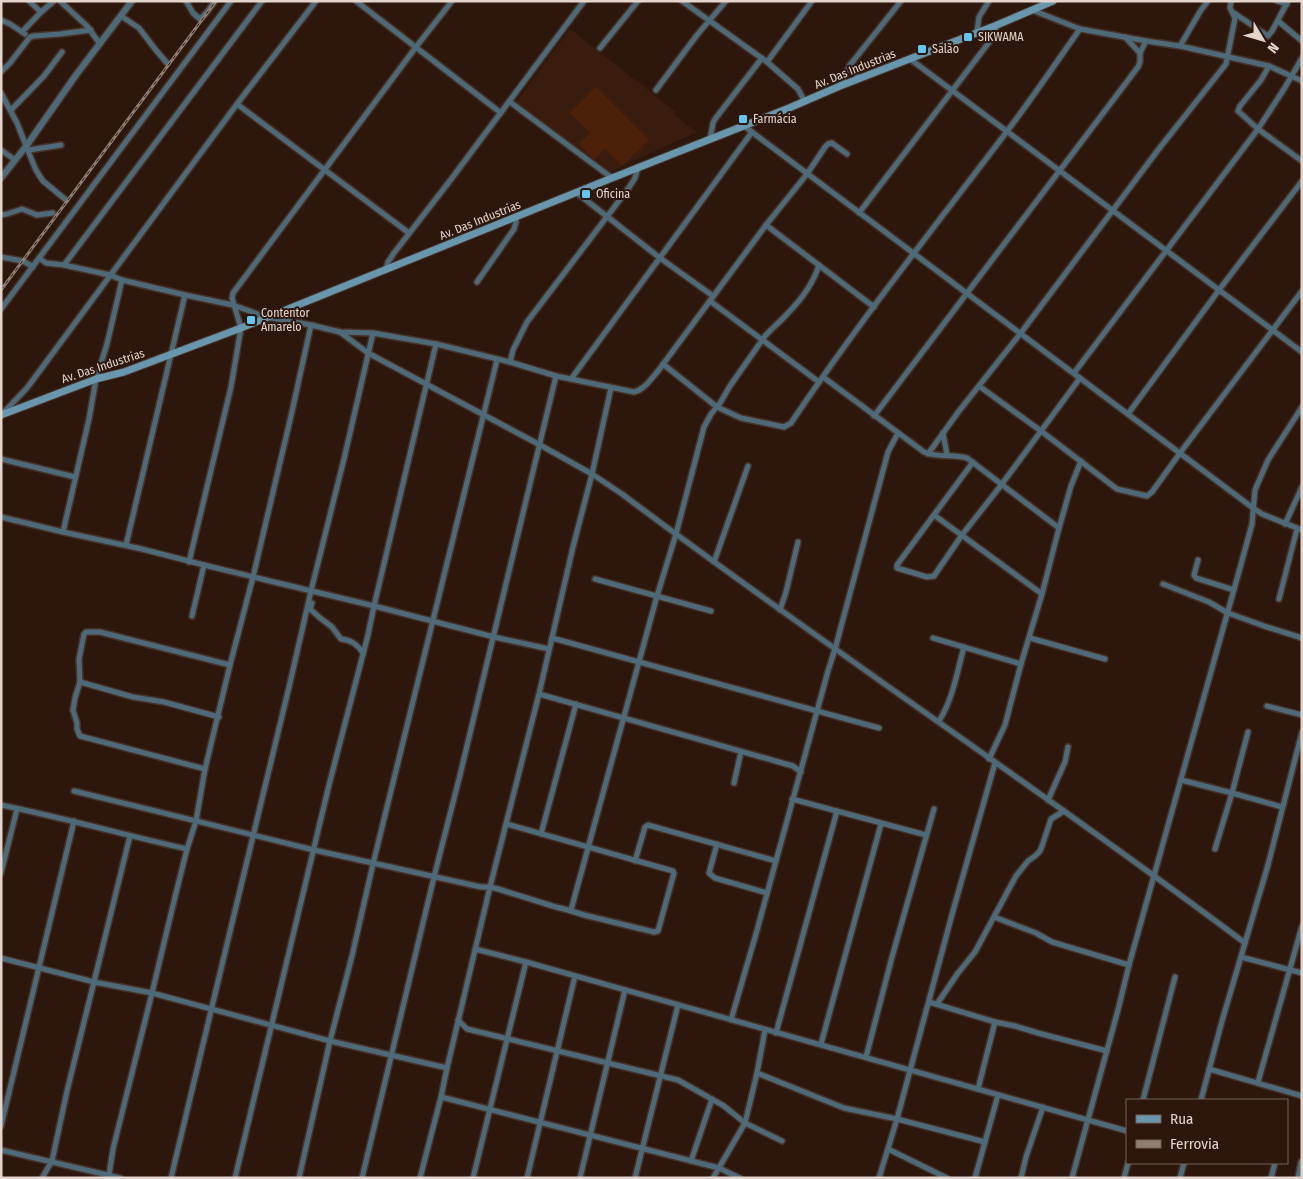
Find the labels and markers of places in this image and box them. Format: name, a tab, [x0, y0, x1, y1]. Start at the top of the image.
place label: SIKWAMA	[978, 30, 1024, 44]
marker: SIKWAMA	[962, 31, 974, 43]
place label: Salão	[932, 42, 959, 56]
marker: Salão	[916, 43, 928, 55]
place label: Farmácia	[753, 112, 797, 126]
marker: Farmácia	[737, 113, 749, 125]
place label: Oficina	[596, 187, 630, 201]
marker: Oficina	[580, 188, 592, 200]
place label: Contentor Amarelo	[261, 306, 311, 334]
marker: Contentor Amarelo	[245, 314, 257, 326]

